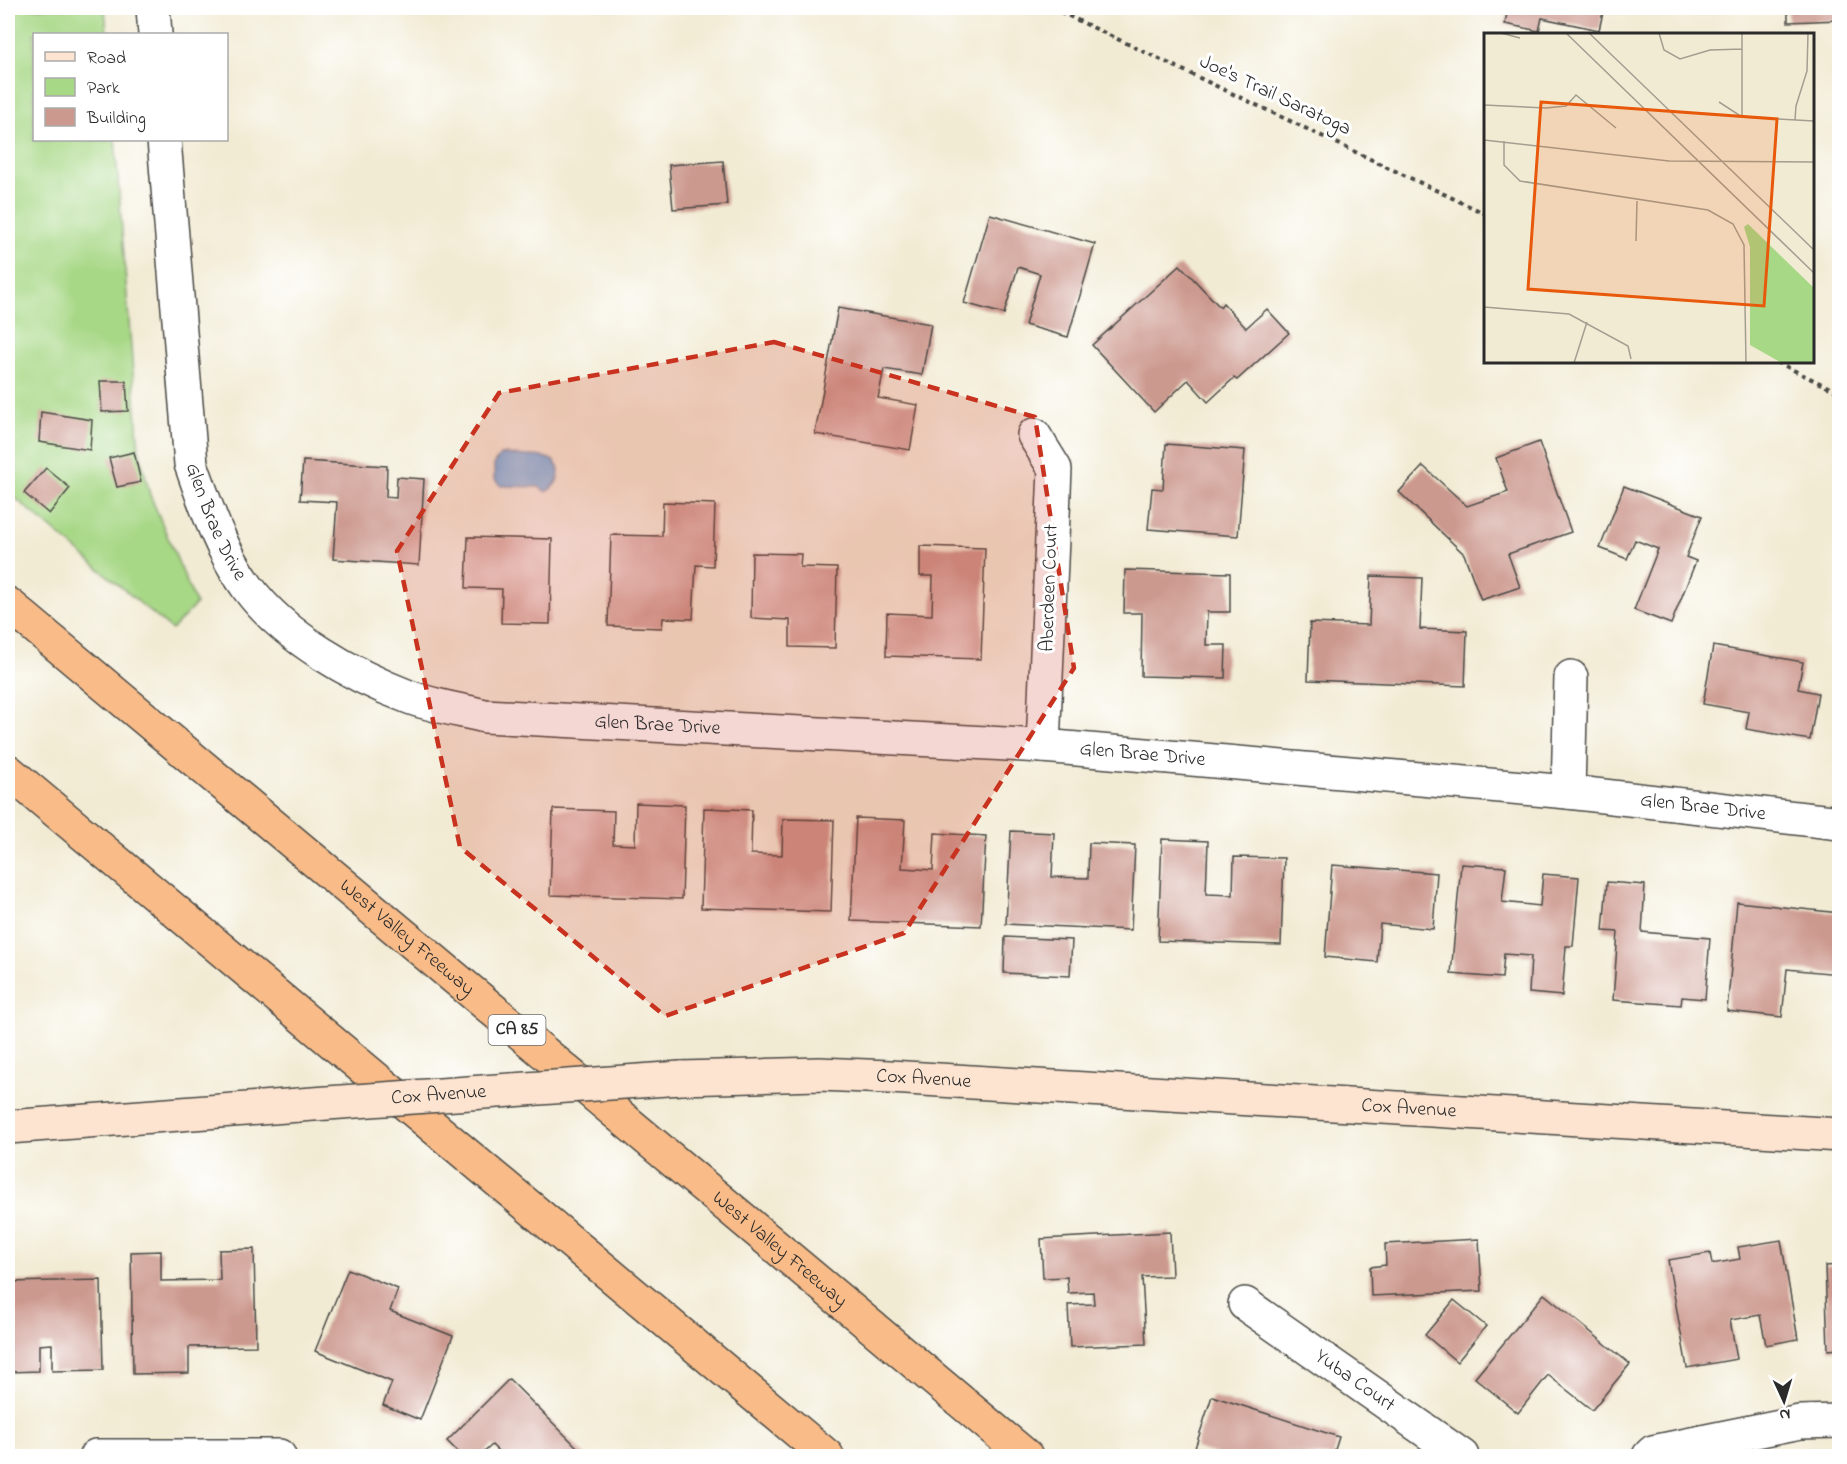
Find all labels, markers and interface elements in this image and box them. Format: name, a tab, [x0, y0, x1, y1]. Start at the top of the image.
legend	[33, 33, 228, 141]
inset map	[1484, 33, 1814, 363]
text: Road	[87, 46, 126, 72]
street label: Joe's Trail Saratoga	[1194, 48, 1356, 145]
text: Park	[87, 76, 120, 102]
text: Building	[86, 106, 146, 133]
street label: Glen Brae Drive	[177, 459, 254, 587]
street label: Aberdeen Court	[1033, 523, 1067, 652]
street label: Glen Brae Drive	[594, 707, 721, 743]
street label: Glen Brae Drive	[1078, 735, 1207, 775]
street label: Glen Brae Drive	[1639, 786, 1767, 829]
street label: West Valley Freeway	[333, 872, 481, 1003]
road number: CA 85	[488, 1015, 546, 1045]
street label: Cox Avenue	[876, 1062, 972, 1096]
street label: Cox Avenue	[390, 1077, 487, 1113]
street label: Cox Avenue	[1361, 1091, 1457, 1126]
street label: West Valley Freeway	[705, 1184, 854, 1315]
street label: Yuba Court	[1308, 1342, 1401, 1419]
north arrow	[1754, 1371, 1814, 1431]
text: N	[1778, 1402, 1791, 1426]

